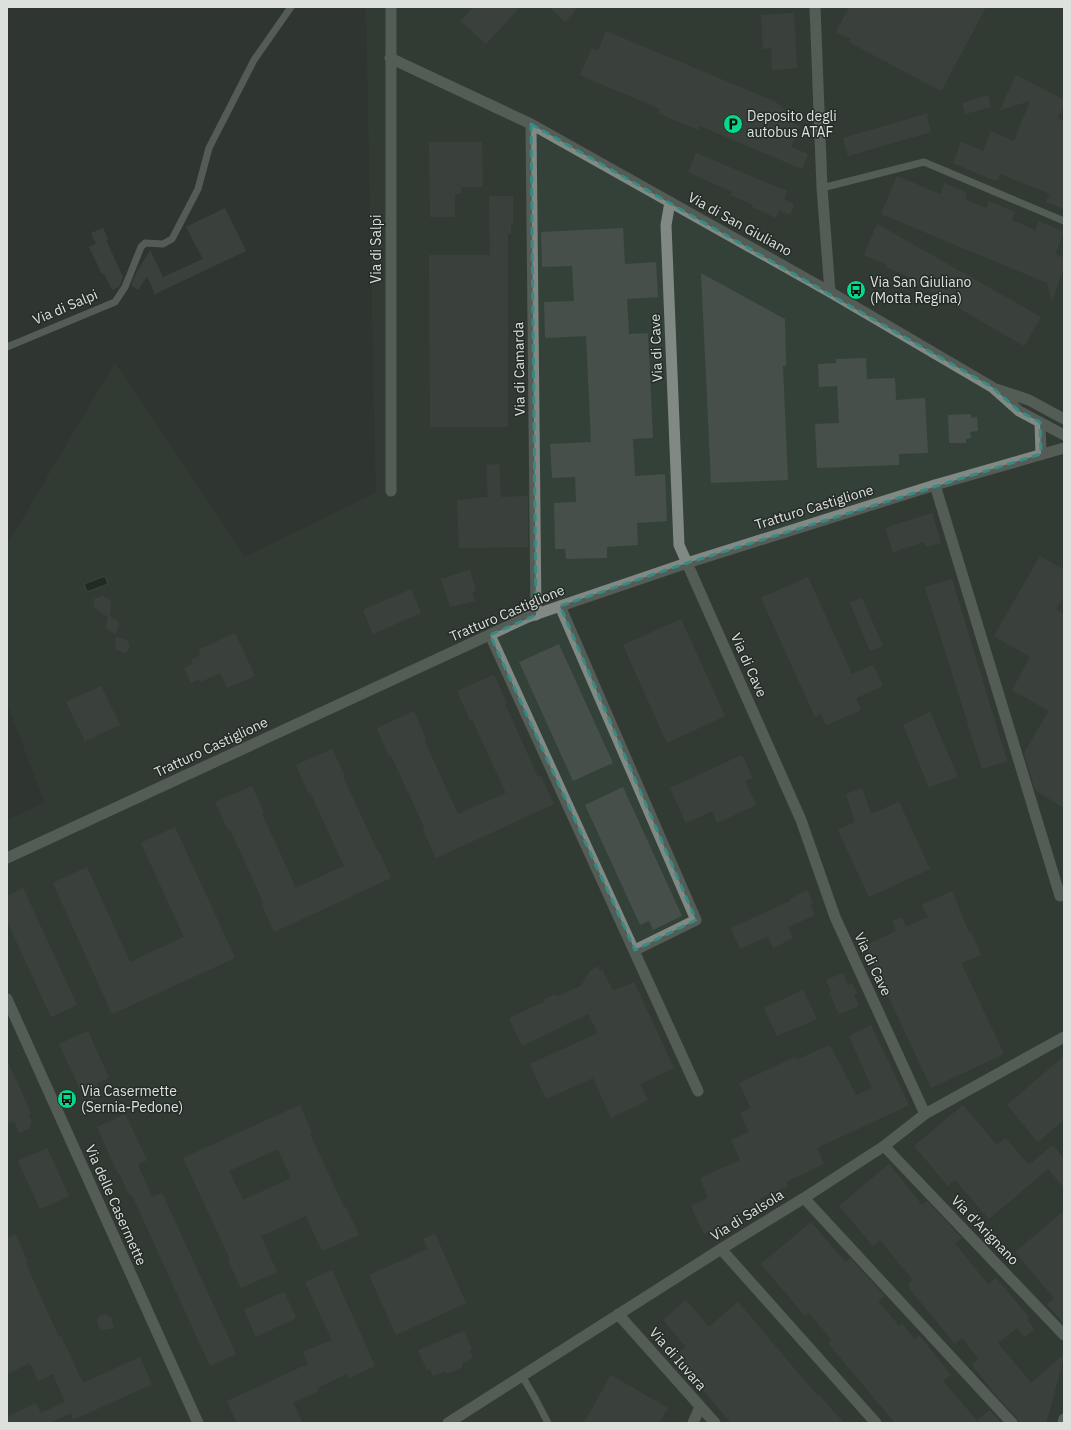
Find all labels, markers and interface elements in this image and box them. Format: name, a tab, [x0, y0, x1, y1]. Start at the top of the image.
place label: Deposito degli autobus ATAF	[747, 107, 837, 141]
parking icon: Deposito degli autobus ATAF	[722, 113, 744, 135]
street label: Via di San Giuliano	[685, 188, 795, 260]
street label: Via di Salpi	[367, 215, 385, 283]
place label: Via San Giuliano (Motta Regina)	[870, 273, 972, 307]
bus stop icon: Via San Giuliano (Motta Regina)	[845, 279, 867, 301]
street label: Via di Salpi	[30, 285, 100, 329]
street label: Via di Cave	[646, 313, 666, 382]
street label: Via di Camarda	[509, 321, 529, 416]
street label: Tratturo Castiglione	[752, 480, 876, 534]
street label: Tratturo Castiglione	[447, 581, 568, 645]
street label: Via di Cave	[727, 630, 771, 700]
street label: Tratturo Castiglione	[151, 713, 271, 781]
street label: Via di Cave	[850, 929, 896, 999]
place label: Via Casermette (Sernia-Pedone)	[81, 1082, 183, 1116]
bus stop icon: Via Casermette (Sernia-Pedone)	[56, 1088, 78, 1110]
street label: Via delle Casermette	[81, 1142, 151, 1268]
street label: Via di Salsola	[707, 1185, 787, 1245]
street label: Via d'Arignano	[947, 1191, 1023, 1269]
street label: Via di Iuvara	[646, 1324, 711, 1395]

